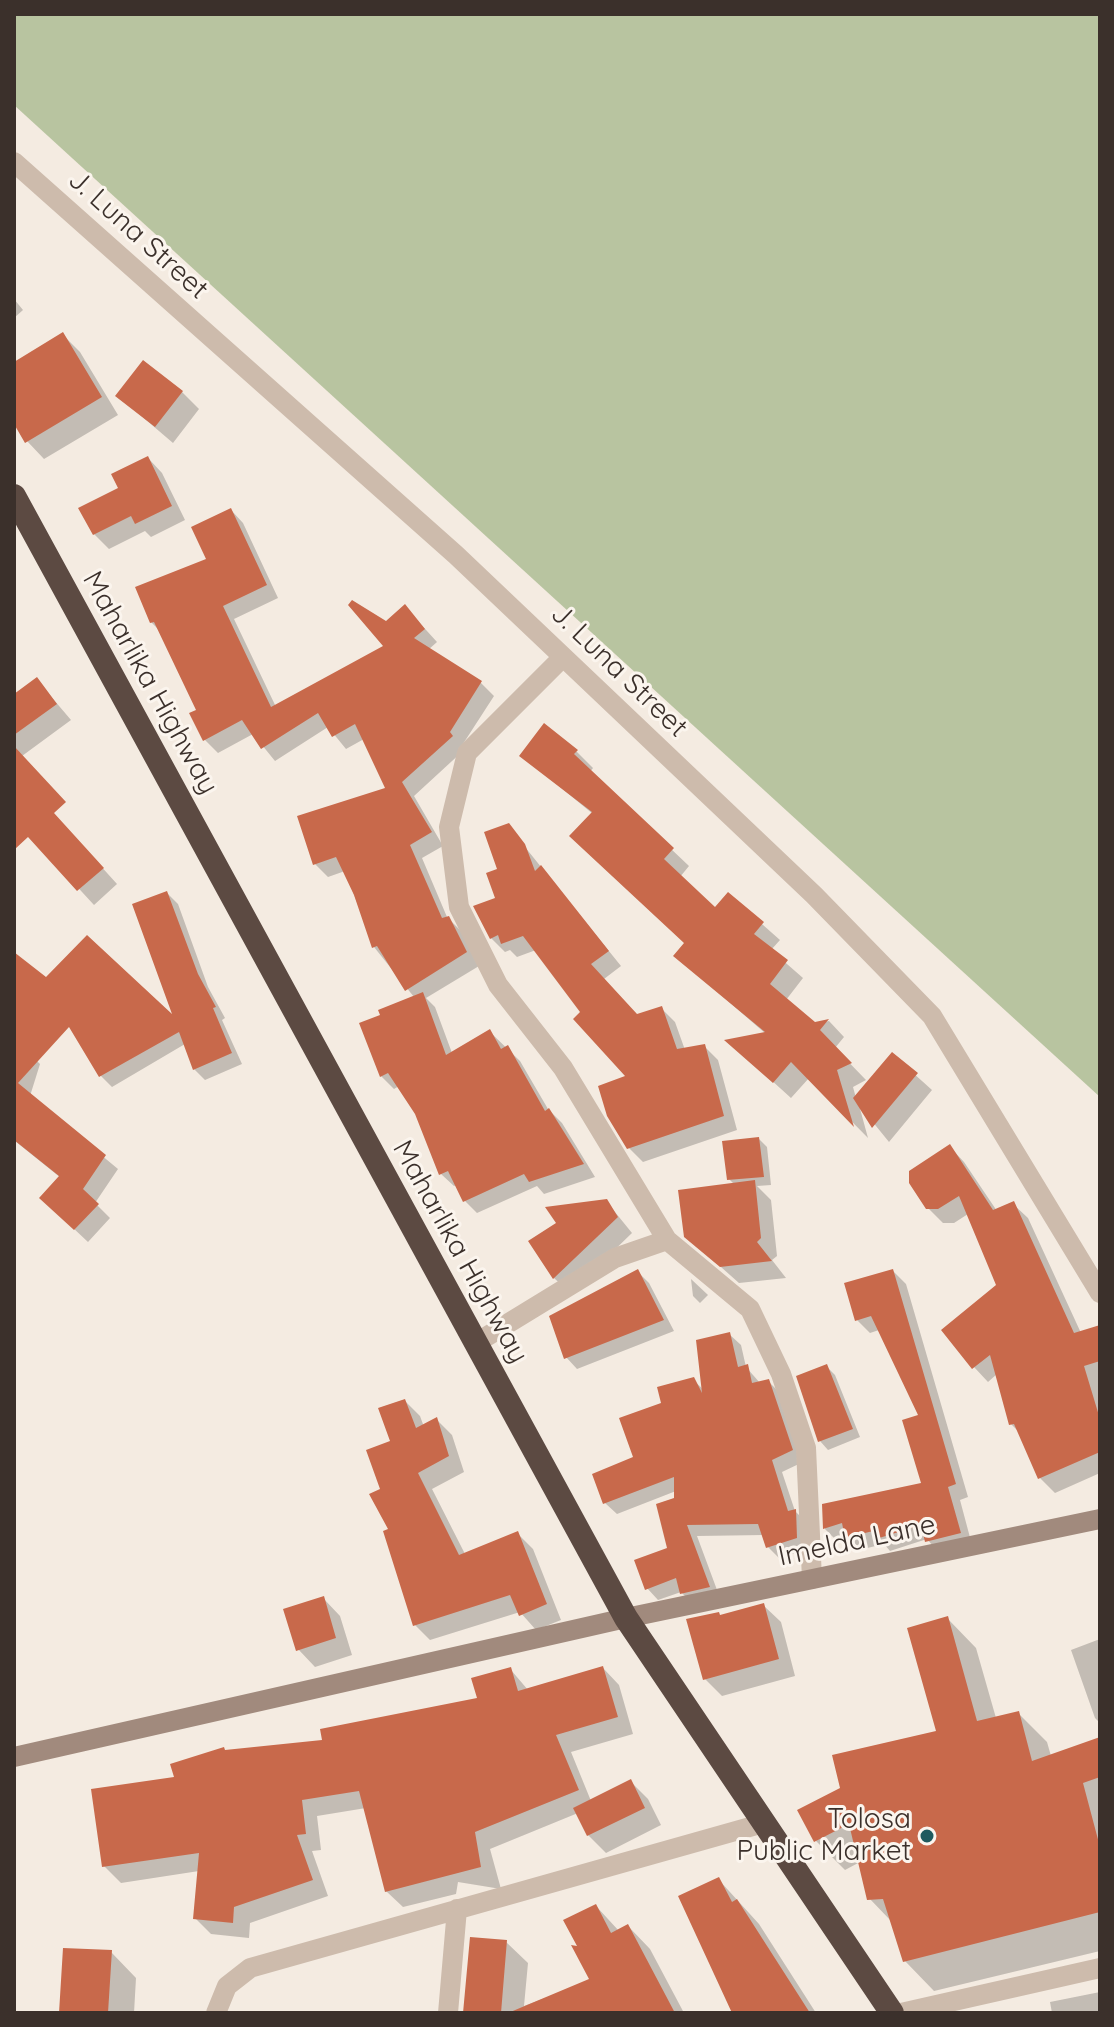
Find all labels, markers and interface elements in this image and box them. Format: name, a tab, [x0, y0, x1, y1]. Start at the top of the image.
street label: J. Luna Street	[61, 163, 215, 307]
street label: Maharlika Highway	[75, 566, 225, 800]
street label: J. Luna Street	[544, 597, 694, 745]
street label: Maharlika Highway	[385, 1135, 535, 1369]
street label: Imelda Lane	[775, 1508, 939, 1574]
place label: Tolosa Public Market	[736, 1803, 911, 1869]
marker: Tolosa Public Market	[918, 1827, 936, 1845]

